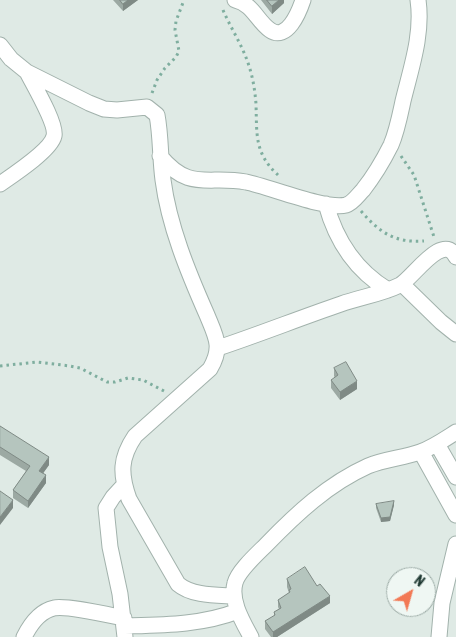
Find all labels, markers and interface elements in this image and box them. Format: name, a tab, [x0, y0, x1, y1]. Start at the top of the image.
north arrow	[386, 567, 436, 617]
text: N	[411, 572, 428, 590]

